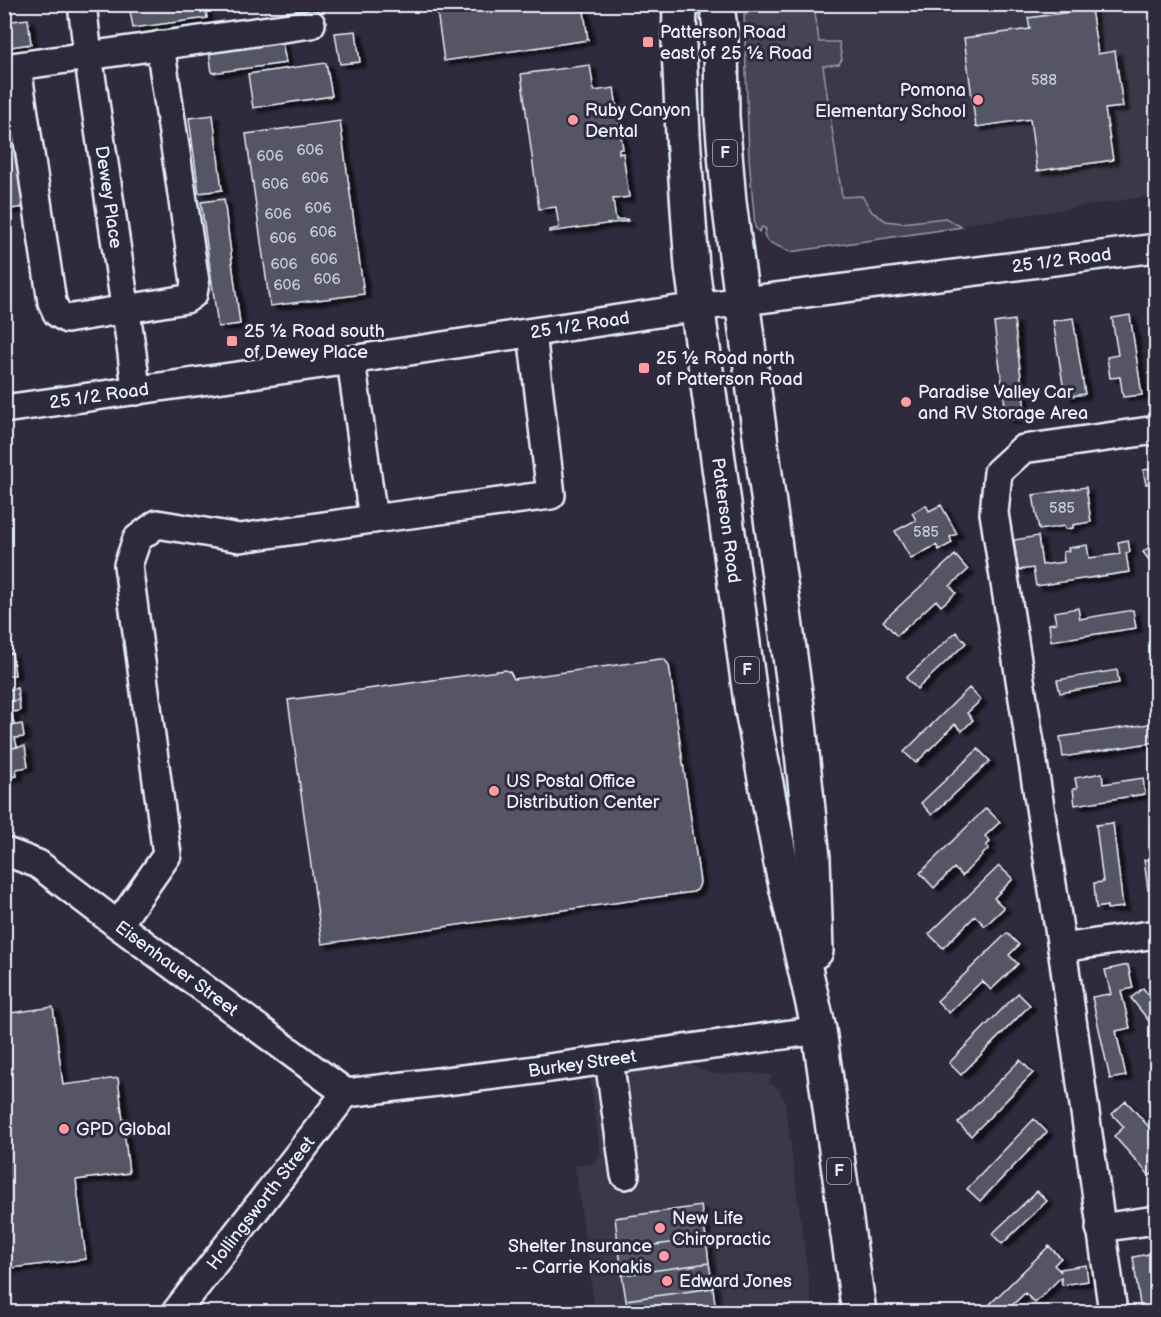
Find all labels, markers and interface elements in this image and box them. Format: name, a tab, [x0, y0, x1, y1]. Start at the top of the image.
place label: Patterson Road east of 25 ½ Road	[660, 22, 812, 64]
marker: Patterson Road east of 25 ½ Road	[641, 35, 655, 49]
house number: 588	[1031, 71, 1057, 90]
place label: Pomona Elementary School	[815, 80, 966, 122]
marker: Pomona Elementary School	[971, 93, 985, 107]
place label: Ruby Canyon Dental	[585, 100, 691, 142]
marker: Ruby Canyon Dental	[566, 113, 580, 127]
road number: F	[713, 140, 737, 166]
house number: 606	[296, 141, 324, 160]
street label: Dewey Place	[91, 144, 127, 250]
house number: 606	[256, 147, 284, 166]
house number: 606	[301, 169, 329, 188]
house number: 606	[261, 175, 289, 194]
house number: 606	[304, 199, 332, 218]
house number: 606	[264, 205, 292, 224]
house number: 606	[309, 223, 337, 242]
house number: 606	[269, 229, 297, 248]
street label: 25 1/2 Road	[1011, 243, 1112, 277]
house number: 606	[310, 250, 338, 269]
house number: 606	[270, 255, 298, 274]
house number: 606	[313, 270, 341, 289]
house number: 606	[273, 276, 301, 295]
street label: 25 1/2 Road	[529, 307, 631, 343]
place label: 25 ½ Road south of Dewey Place	[244, 321, 385, 363]
marker: 25 ½ Road south of Dewey Place	[225, 334, 239, 348]
place label: 25 ½ Road north of Patterson Road	[656, 348, 803, 390]
marker: 25 ½ Road north of Patterson Road	[637, 361, 651, 375]
street label: 25 1/2 Road	[48, 378, 150, 413]
place label: Paradise Valley Car and RV Storage Area	[918, 382, 1088, 424]
marker: Paradise Valley Car and RV Storage Area	[899, 395, 913, 409]
street label: Patterson Road	[707, 456, 745, 584]
house number: 585	[1049, 499, 1075, 518]
house number: 585	[913, 523, 939, 542]
road number: F	[735, 657, 759, 683]
place label: US Postal Office Distribution Center	[506, 771, 660, 813]
marker: US Postal Office Distribution Center	[487, 784, 501, 798]
street label: Eisenhauer Street	[111, 916, 243, 1021]
street label: Burkey Street	[527, 1045, 638, 1081]
place label: GPD Global	[76, 1119, 171, 1140]
marker: GPD Global	[57, 1122, 71, 1136]
street label: Hollingsworth Street	[202, 1132, 319, 1274]
road number: F	[827, 1158, 851, 1184]
place label: New Life Chiropractic	[672, 1208, 771, 1250]
marker: New Life Chiropractic	[653, 1221, 667, 1235]
place label: Shelter Insurance -- Carrie Konakis	[508, 1236, 652, 1278]
marker: Shelter Insurance -- Carrie Konakis	[657, 1249, 671, 1263]
place label: Edward Jones	[679, 1271, 792, 1292]
marker: Edward Jones	[660, 1274, 674, 1288]

